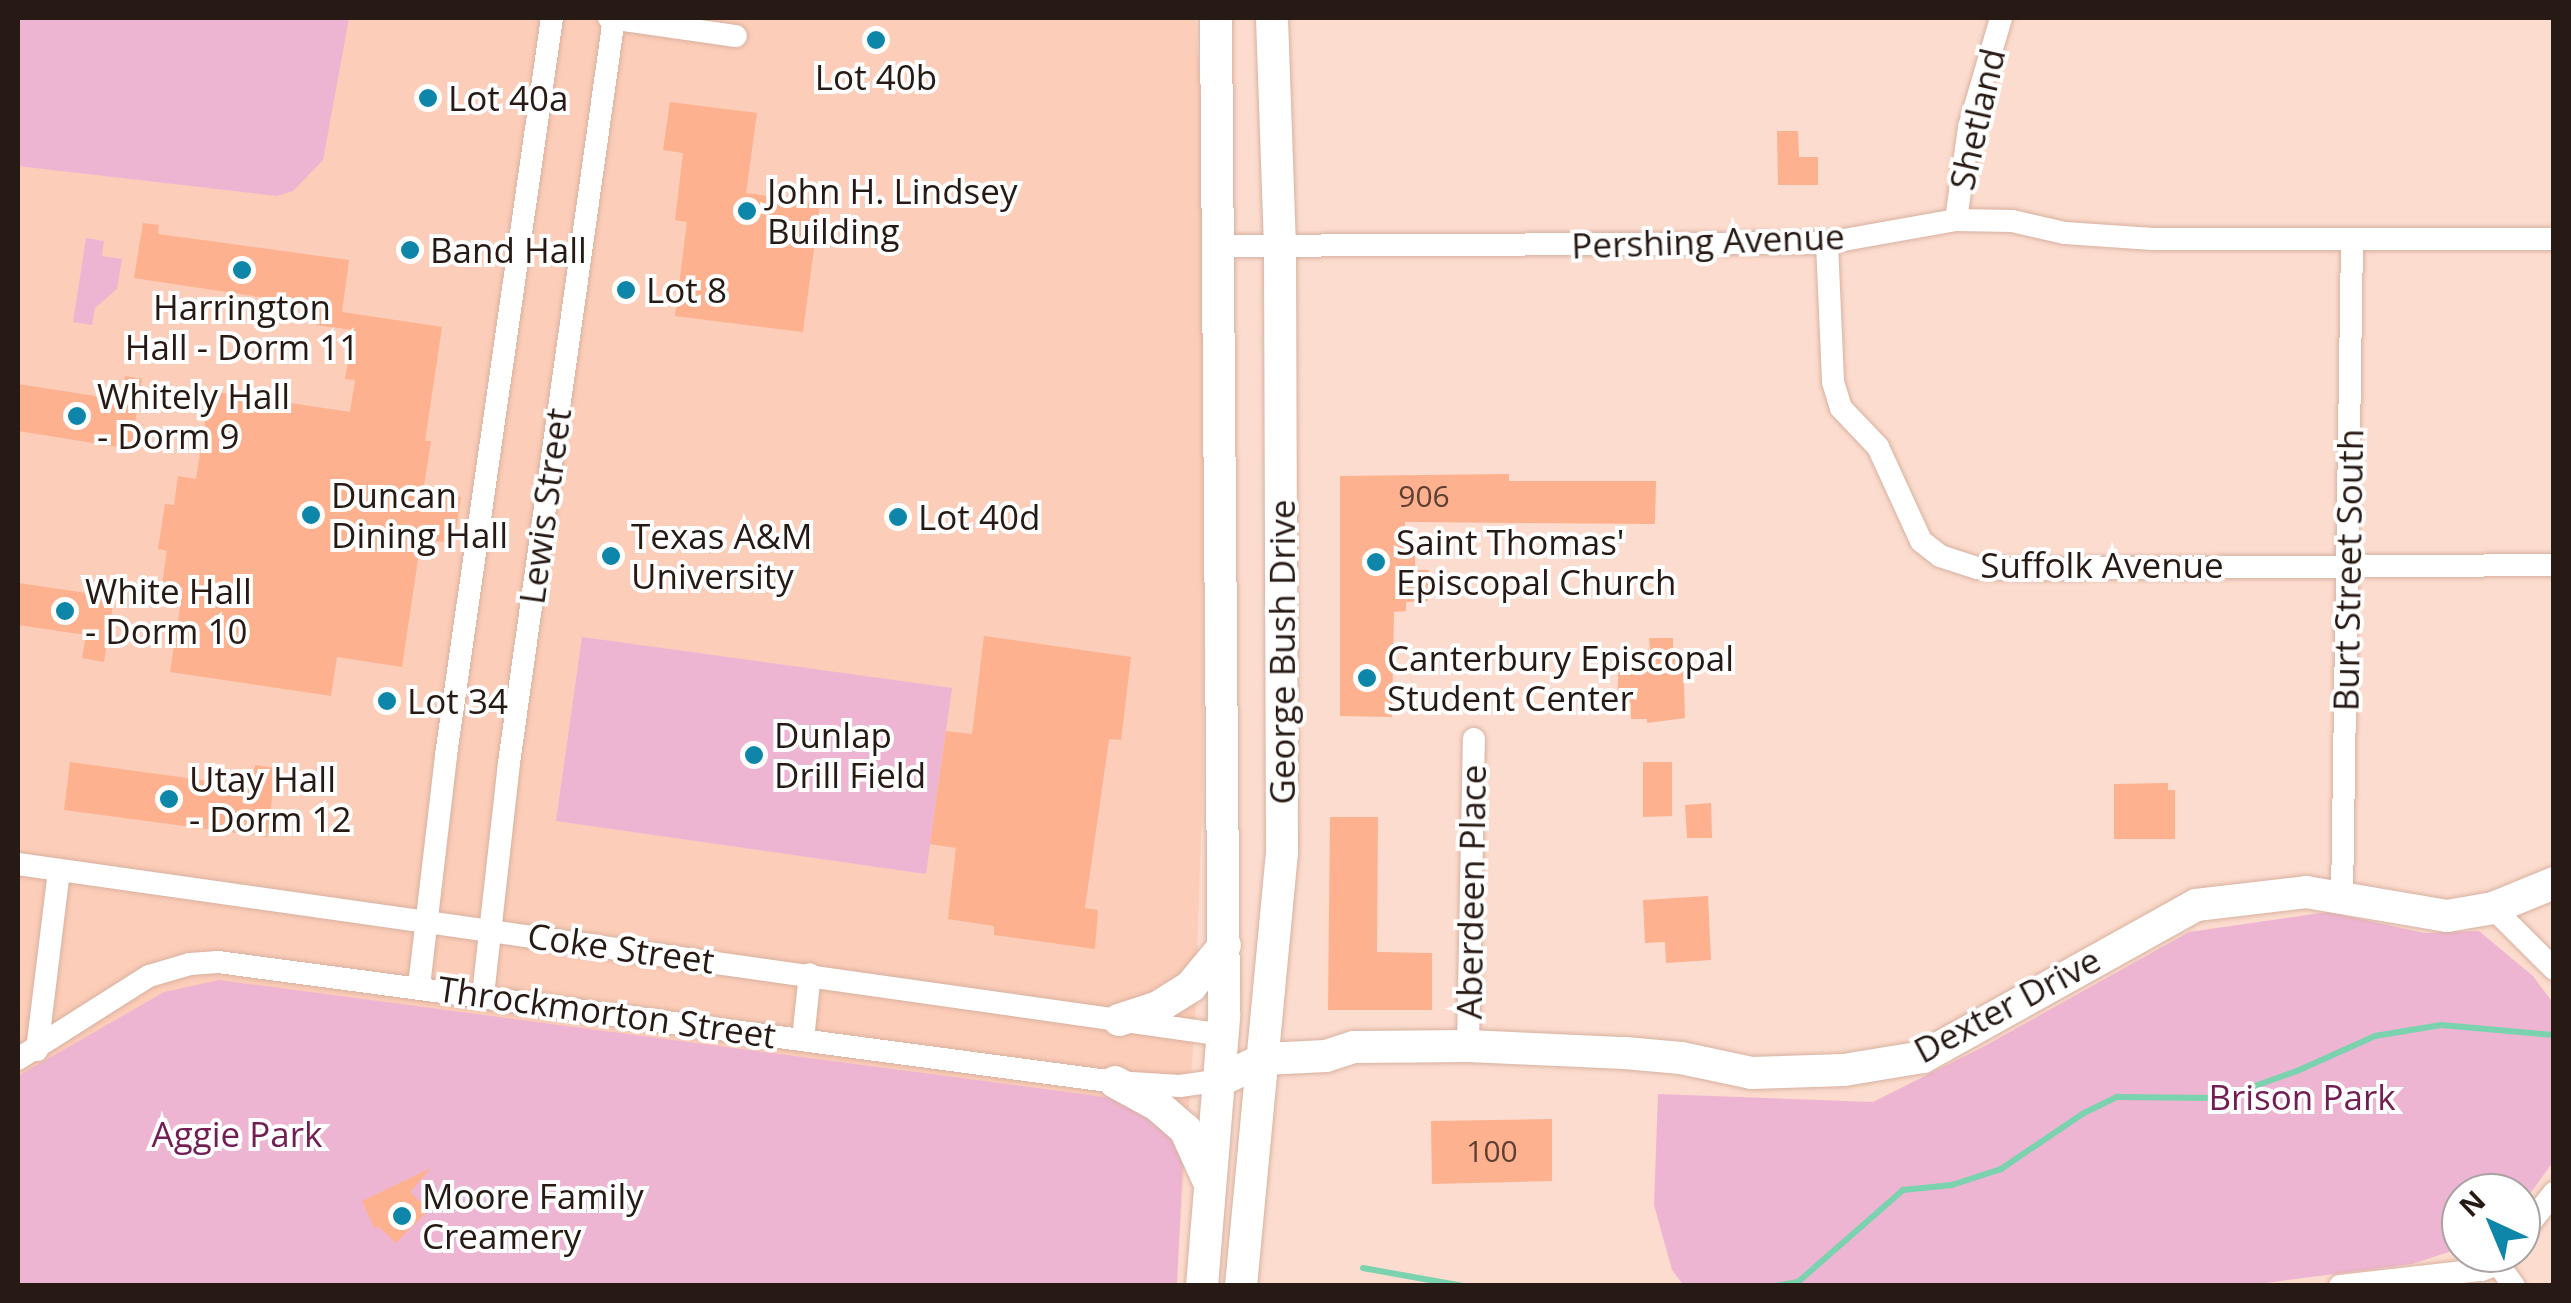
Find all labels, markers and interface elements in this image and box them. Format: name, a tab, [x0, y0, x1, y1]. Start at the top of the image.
marker: Lot 40b	[865, 29, 887, 51]
street label: Shetland	[1940, 44, 2014, 194]
place label: Lot 40b	[815, 56, 937, 98]
place label: Lot 40a	[448, 77, 568, 119]
marker: Lot 40a	[417, 87, 439, 109]
place label: John H. Lindsey Building	[767, 170, 1017, 252]
marker: John H. Lindsey Building	[736, 200, 758, 222]
street label: Pershing Avenue	[1571, 215, 1845, 267]
place label: Band Hall	[430, 229, 587, 271]
marker: Band Hall	[399, 239, 421, 261]
marker: Harrington Hall - Dorm 11	[231, 259, 253, 281]
place label: Lot 8	[646, 269, 727, 311]
marker: Lot 8	[615, 279, 637, 301]
place label: Harrington Hall - Dorm 11	[125, 286, 359, 368]
place label: Whitely Hall - Dorm 9	[97, 375, 290, 457]
marker: Whitely Hall - Dorm 9	[66, 405, 88, 427]
street label: Lewis Street	[510, 405, 580, 607]
street label: Burt Street South	[2325, 428, 2371, 712]
place label: Duncan Dining Hall	[331, 474, 508, 556]
house number: 906	[1398, 478, 1450, 514]
place label: Lot 40d	[918, 496, 1040, 538]
street label: George Bush Drive	[1261, 499, 1303, 805]
marker: Duncan Dining Hall	[300, 504, 322, 526]
marker: Lot 40d	[887, 506, 909, 528]
place label: Texas A&M University	[631, 515, 813, 597]
place label: Saint Thomas' Episcopal Church	[1396, 521, 1676, 603]
street label: Suffolk Avenue	[1980, 544, 2224, 586]
marker: Texas A&M University	[600, 545, 622, 567]
marker: Saint Thomas' Episcopal Church	[1365, 551, 1387, 573]
place label: White Hall - Dorm 10	[85, 570, 252, 652]
marker: White Hall - Dorm 10	[54, 600, 76, 622]
place label: Canterbury Episcopal Student Center	[1387, 637, 1734, 719]
marker: Canterbury Episcopal Student Center	[1356, 667, 1378, 689]
place label: Lot 34	[407, 680, 508, 722]
marker: Lot 34	[376, 690, 398, 712]
place label: Dunlap Drill Field	[774, 714, 926, 796]
marker: Dunlap Drill Field	[743, 744, 765, 766]
place label: Utay Hall - Dorm 12	[189, 758, 352, 840]
street label: Aberdeen Place	[1448, 764, 1494, 1020]
marker: Utay Hall - Dorm 12	[158, 788, 180, 810]
street label: Coke Street	[525, 914, 717, 982]
street label: Dexter Drive	[1907, 938, 2107, 1072]
street label: Throckmorton Street	[435, 967, 779, 1057]
park label: Brison Park	[2208, 1076, 2396, 1118]
park label: Aggie Park	[152, 1113, 322, 1155]
house number: 100	[1466, 1133, 1518, 1169]
north arrow	[2441, 1173, 2541, 1273]
place label: Moore Family Creamery	[422, 1175, 644, 1257]
text: N	[2450, 1181, 2493, 1224]
marker: Moore Family Creamery	[391, 1205, 413, 1227]

